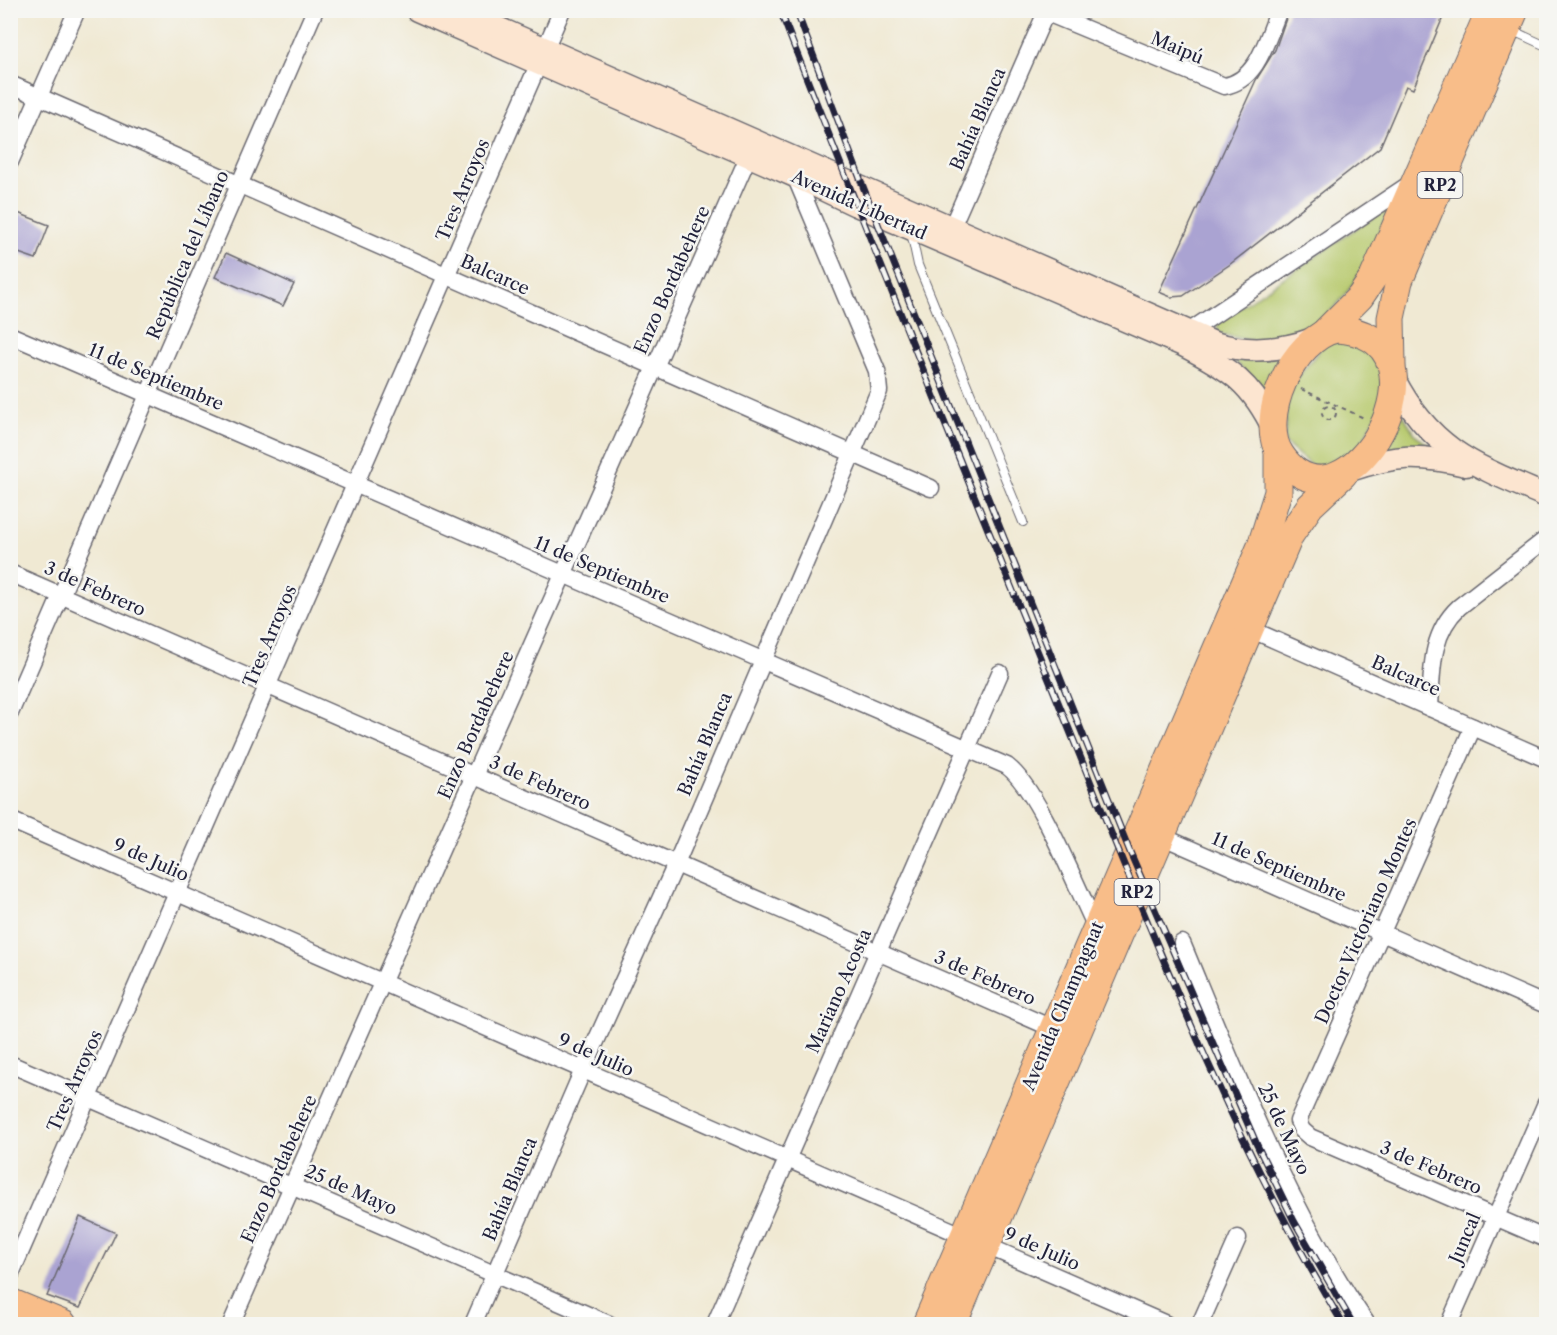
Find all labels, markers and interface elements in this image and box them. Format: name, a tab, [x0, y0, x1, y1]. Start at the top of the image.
street label: Maipú	[1147, 27, 1207, 69]
street label: Bahía Blanca	[945, 64, 1011, 174]
street label: Tres Arroyos	[432, 136, 494, 244]
street label: Avenida Libertad	[787, 165, 930, 245]
street label: República del Líbano	[142, 167, 234, 343]
road number: RP2	[1418, 172, 1462, 198]
street label: Enzo Bordabehere	[629, 202, 715, 358]
street label: Balcarce	[457, 250, 533, 300]
street label: 11 de Septiembre	[85, 339, 227, 415]
street label: 11 de Septiembre	[531, 532, 673, 608]
street label: 3 de Febrero	[41, 557, 149, 621]
street label: Tres Arroyos	[239, 582, 301, 690]
street label: Enzo Bordabehere	[433, 647, 519, 803]
street label: Balcarce	[1368, 651, 1444, 701]
street label: Bahía Blanca	[673, 688, 737, 799]
street label: 3 de Febrero	[486, 751, 594, 815]
street label: Doctor Victoriano Montes	[1311, 815, 1421, 1027]
street label: 11 de Septiembre	[1208, 828, 1350, 906]
street label: 9 de Julio	[110, 834, 192, 886]
road number: RP2	[1114, 879, 1160, 905]
street label: Avenida Champagnat	[1017, 917, 1109, 1095]
street label: Mariano Acosta	[802, 925, 876, 1056]
street label: 3 de Febrero	[931, 946, 1039, 1010]
street label: Tres Arroyos	[43, 1027, 107, 1135]
street label: 9 de Julio	[555, 1029, 637, 1081]
street label: 25 de Mayo	[1253, 1080, 1315, 1178]
street label: Enzo Bordabehere	[236, 1091, 322, 1247]
street label: Bahía Blanca	[478, 1133, 542, 1244]
street label: 3 de Febrero	[1377, 1137, 1485, 1199]
street label: 25 de Mayo	[302, 1160, 400, 1220]
street label: Juncal	[1443, 1209, 1485, 1269]
street label: 9 de Julio	[1001, 1223, 1083, 1275]

